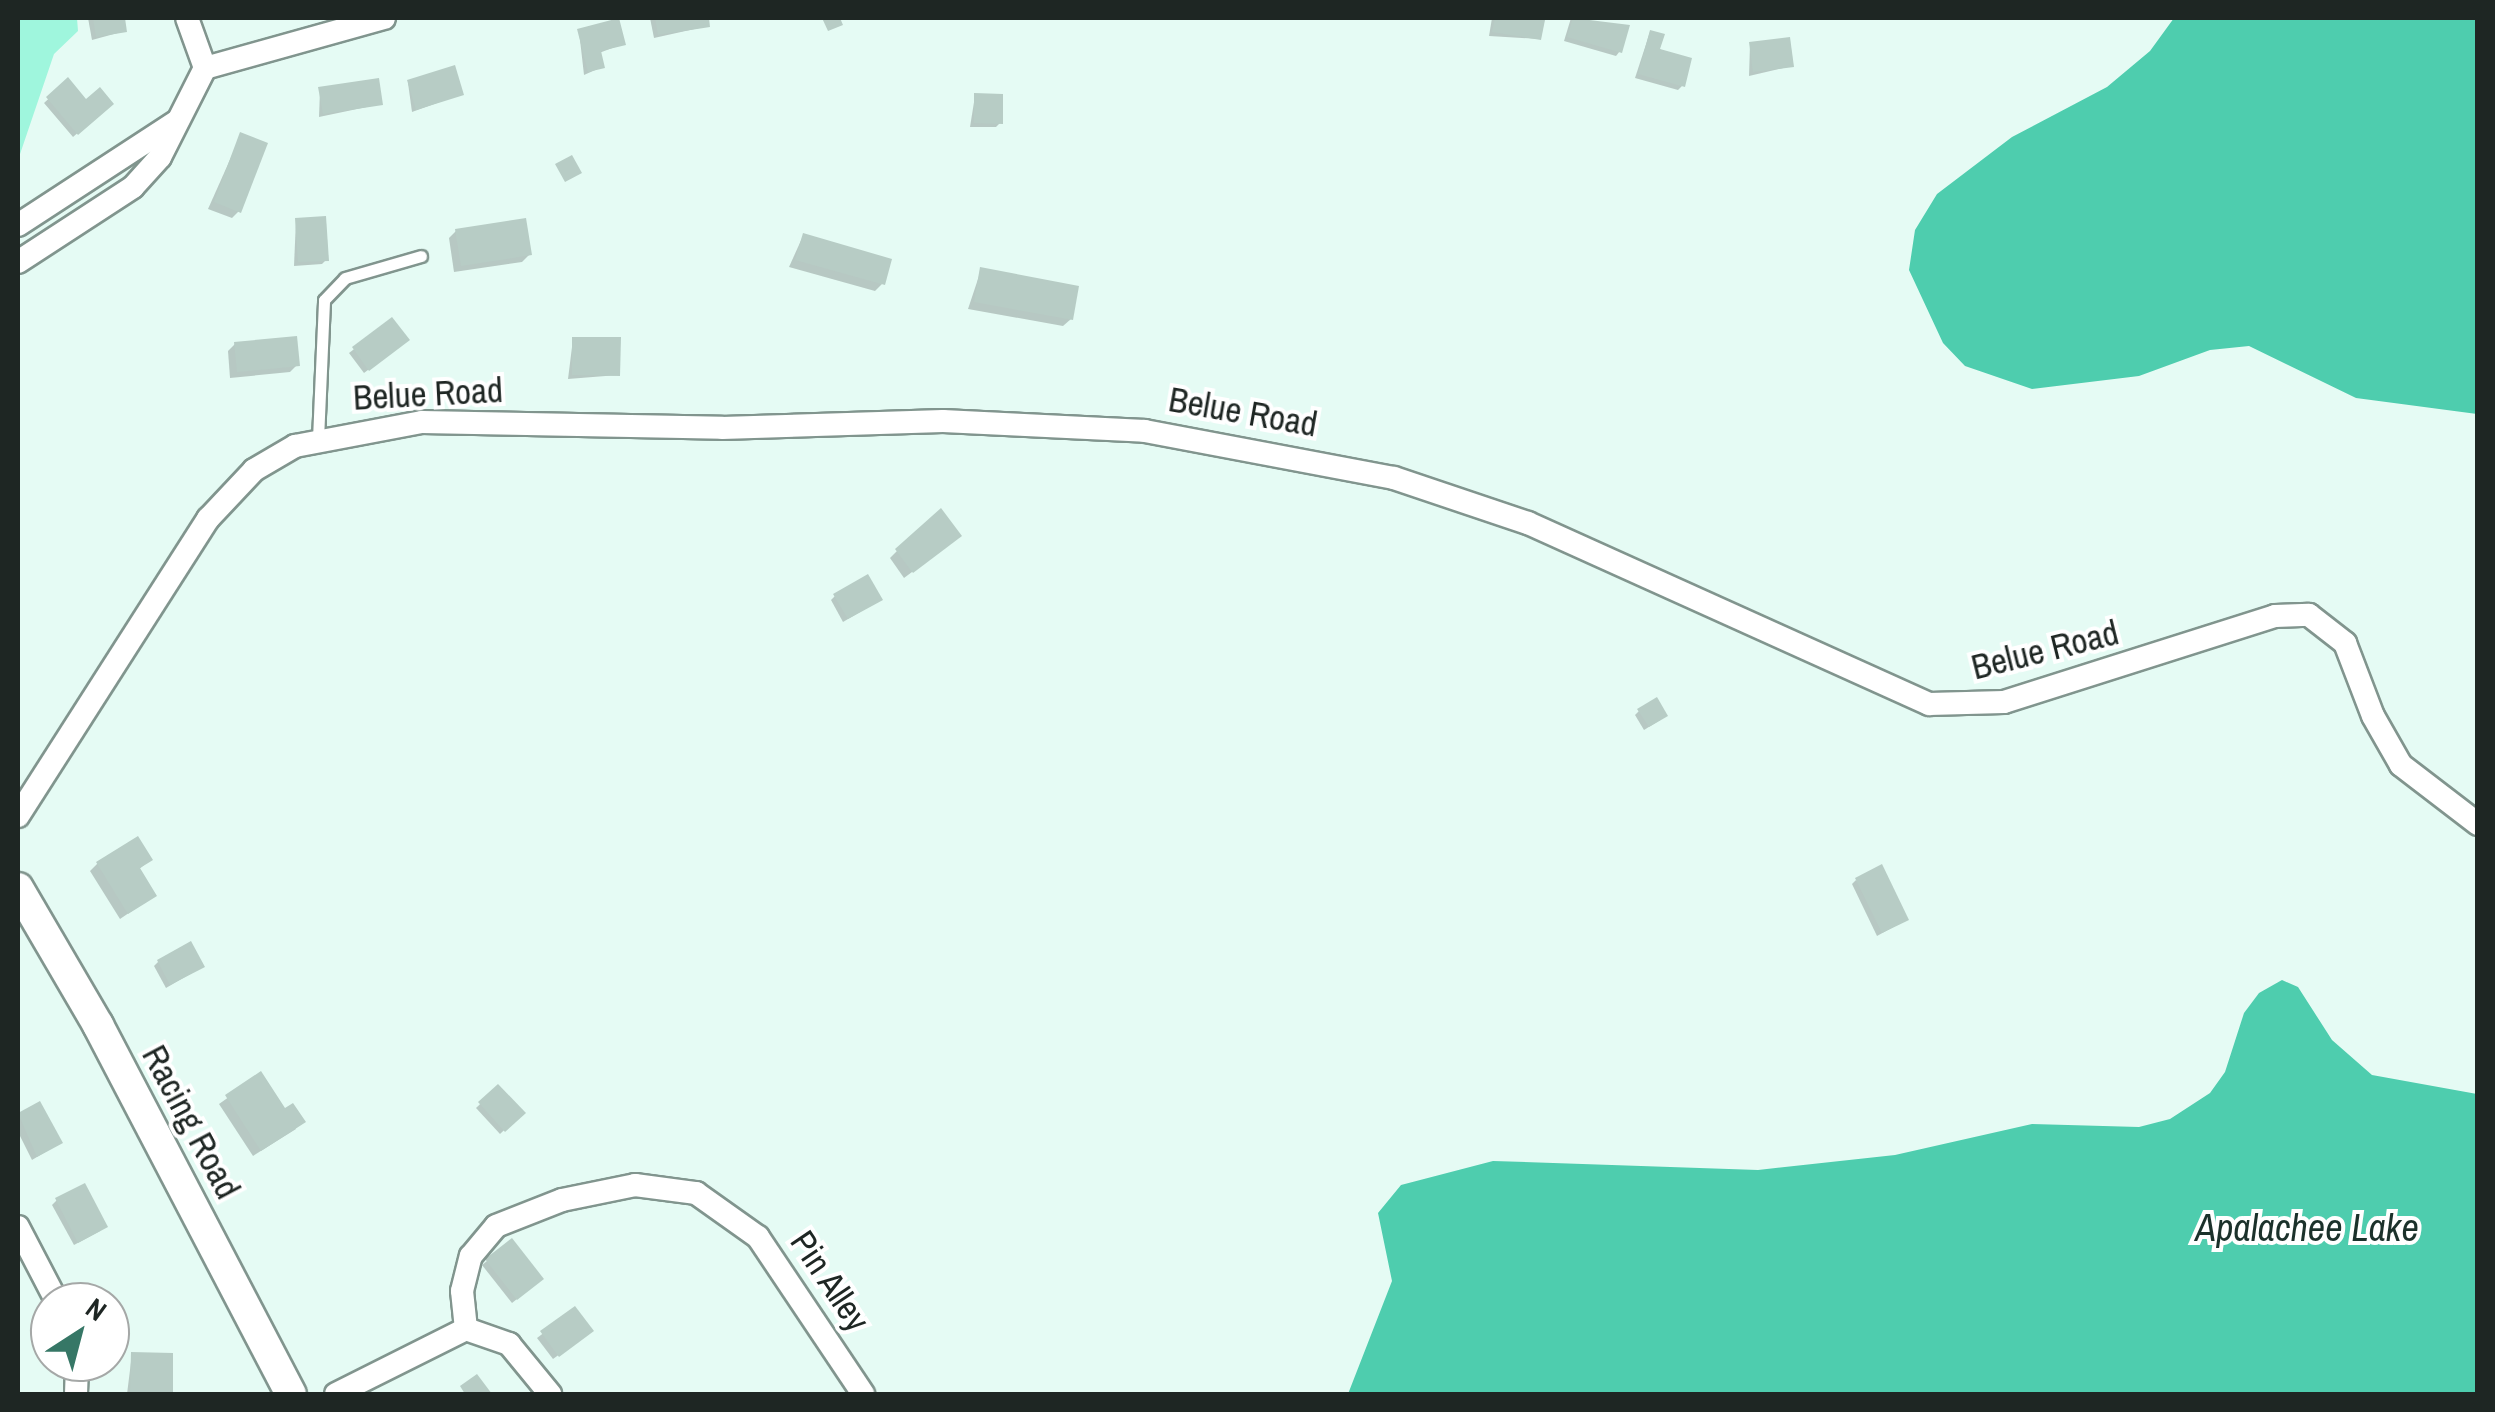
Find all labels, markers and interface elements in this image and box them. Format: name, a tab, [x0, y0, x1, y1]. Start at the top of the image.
street label: Belue Road	[352, 369, 504, 419]
street label: Belue Road	[1166, 378, 1320, 446]
street label: Belue Road	[1967, 611, 2123, 689]
street label: Racing Road	[133, 1038, 249, 1206]
water label: Apalachee Lake	[2195, 1205, 2419, 1251]
street label: Pin Alley	[781, 1222, 879, 1340]
north arrow	[30, 1282, 130, 1382]
text: N	[79, 1289, 114, 1330]

